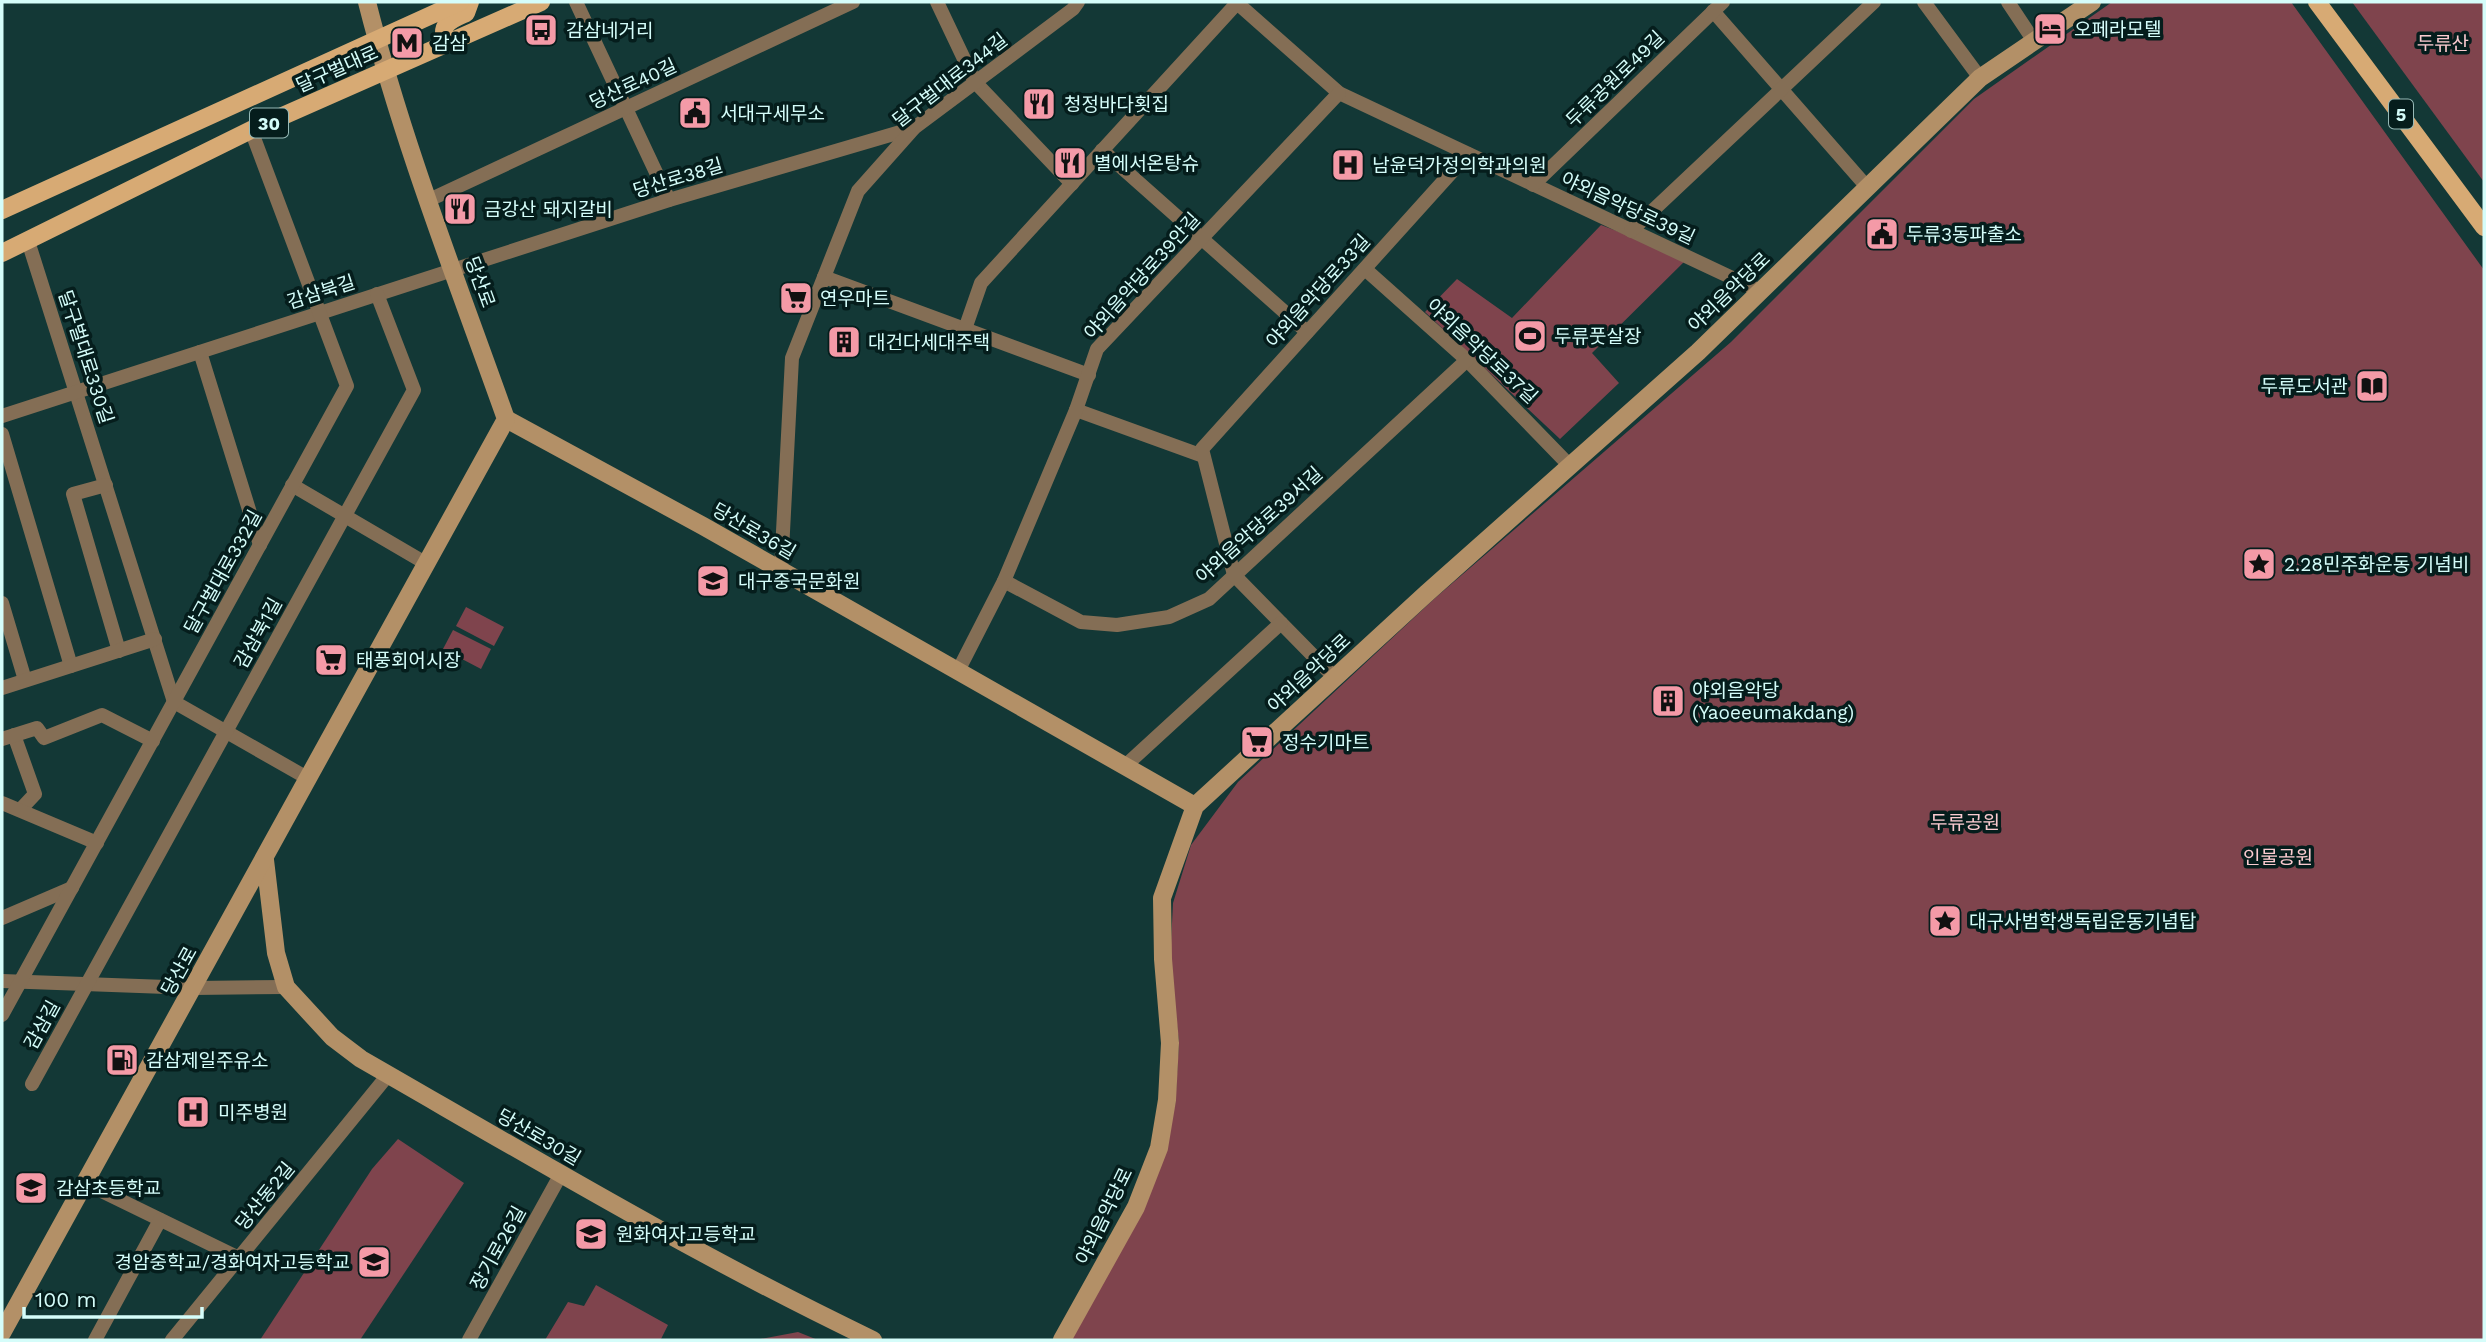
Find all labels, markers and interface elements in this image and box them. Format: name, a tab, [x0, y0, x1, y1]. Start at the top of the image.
hotel icon: 오페라모텔	[2031, 10, 2069, 48]
bus stop icon: 감삼네거리	[522, 11, 560, 49]
place label: 오페라모텔	[2074, 18, 2161, 41]
place label: 감삼네거리	[566, 19, 653, 42]
metro station icon: 감삼	[388, 24, 426, 62]
street label: 두류공원로49길	[1561, 26, 1669, 132]
street label: 달구벌대로344길	[888, 28, 1012, 132]
place label: 감삼	[432, 32, 467, 55]
park label: 두류산	[2417, 32, 2469, 55]
street label: 달구벌대로	[292, 41, 382, 97]
street label: 당산로40길	[586, 54, 680, 114]
restaurant icon: 청정바다횟집	[1020, 85, 1058, 123]
place label: 청정바다횟집	[1064, 93, 1169, 116]
public building icon: 서대구세무소	[676, 94, 714, 132]
road number: 5	[2389, 100, 2413, 128]
place label: 서대구세무소	[720, 102, 825, 125]
road number: 30	[250, 109, 288, 138]
restaurant icon: 별에서온탕슈	[1051, 144, 1089, 182]
hospital icon: 남윤덕가정의학과의원	[1329, 146, 1367, 184]
place label: 별에서온탕슈	[1094, 152, 1199, 175]
street label: 당산로38길	[630, 153, 726, 203]
place label: 남윤덕가정의학과의원	[1372, 154, 1547, 177]
street label: 야외음악당로39길	[1557, 167, 1699, 249]
restaurant icon: 금강산 돼지갈비	[441, 190, 479, 228]
place label: 금강산 돼지갈비	[484, 198, 613, 221]
street label: 야외음악당로39안길	[1079, 208, 1205, 344]
public building icon: 두류3동파출소	[1863, 215, 1901, 253]
place label: 두류3동파출소	[1906, 223, 2022, 246]
street label: 야외음악당로33길	[1261, 230, 1375, 352]
street label: 야외음악당로	[1683, 247, 1775, 337]
street label: 당산로	[460, 253, 500, 311]
street label: 감삼북길	[284, 270, 358, 314]
supermarket icon: 연우마트	[777, 279, 815, 317]
street label: 달구벌대로330길	[54, 287, 118, 427]
place label: 연우마트	[820, 287, 890, 310]
street label: 야외음악당로37길	[1422, 294, 1542, 408]
sports icon: 두류풋살장	[1511, 317, 1549, 355]
building icon: 대건다세대주택	[825, 323, 863, 361]
place label: 두류풋살장	[1554, 325, 1641, 348]
place label: 대건다세대주택	[868, 331, 990, 354]
library icon: 두류도서관	[2353, 367, 2391, 405]
place label: 두류도서관	[2261, 375, 2348, 398]
street label: 야외음악당로39서길	[1191, 462, 1327, 588]
street label: 당산로36길	[708, 498, 800, 564]
street label: 달구벌대로332길	[179, 506, 267, 638]
place icon: 2.28민주화운동 기념비	[2240, 545, 2278, 583]
place label: 2.28민주화운동 기념비	[2284, 553, 2469, 576]
school or university icon: 대구중국문화원	[694, 562, 732, 600]
place label: 대구중국문화원	[738, 570, 860, 593]
street label: 감삼북1길	[229, 594, 287, 672]
street label: 야외음악당로	[1263, 629, 1355, 717]
supermarket icon: 태풍회어시장	[312, 641, 350, 679]
place label: 태풍회어시장	[356, 649, 461, 672]
place label: 야외음악당 (Yaoeeumakdang)	[1692, 679, 1854, 724]
building icon: 야외음악당 (Yaoeeumakdang)	[1649, 682, 1687, 720]
supermarket icon: 정수기마트	[1238, 723, 1276, 761]
place label: 정수기마트	[1282, 731, 1369, 754]
park label: 두류공원	[1930, 811, 2000, 834]
park label: 인물공원	[2243, 846, 2313, 869]
place icon: 대구사범학생독립운동기념탑	[1926, 902, 1964, 940]
place label: 대구사범학생독립운동기념탑	[1969, 910, 2197, 933]
street label: 당산로	[156, 942, 202, 1000]
street label: 감삼길	[19, 996, 65, 1054]
fuel station icon: 감삼제일주유소	[103, 1041, 141, 1079]
place label: 감삼제일주유소	[146, 1049, 268, 1072]
hospital icon: 미주병원	[174, 1093, 212, 1131]
place label: 미주병원	[218, 1101, 288, 1124]
street label: 당산로30길	[493, 1104, 585, 1170]
street label: 당산동2길	[231, 1157, 299, 1235]
street label: 야외음악당로	[1071, 1164, 1137, 1268]
school or university icon: 감삼초등학교	[12, 1169, 50, 1207]
place label: 감삼초등학교	[56, 1177, 161, 1200]
street label: 장기로26길	[466, 1202, 530, 1294]
school or university icon: 원화여자고등학교	[572, 1215, 610, 1253]
place label: 원화여자고등학교	[616, 1223, 756, 1246]
school or university icon: 경암중학교/경화여자고등학교	[355, 1243, 393, 1281]
place label: 경암중학교/경화여자고등학교	[114, 1251, 350, 1274]
scale bar	[24, 1276, 203, 1320]
text: 100 m	[35, 1287, 97, 1312]

